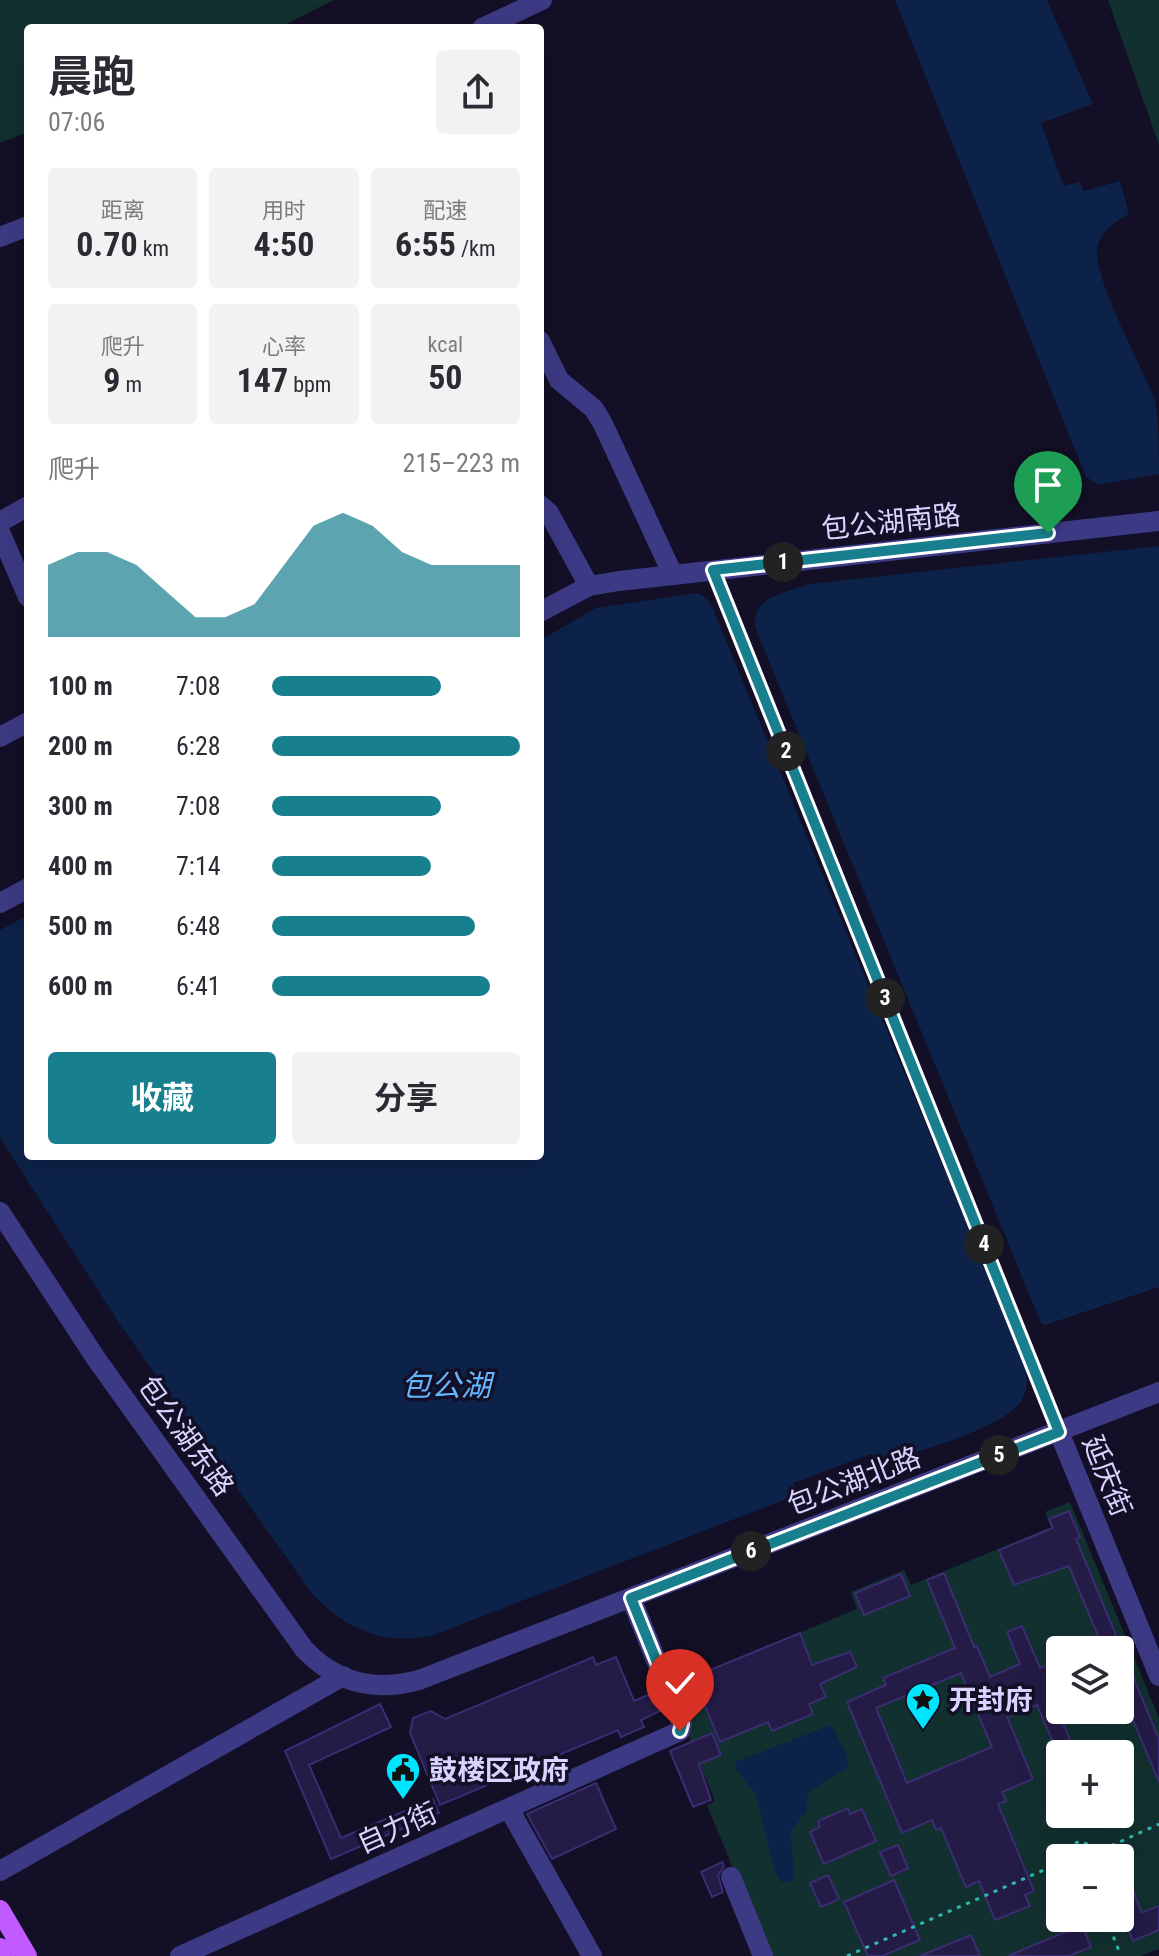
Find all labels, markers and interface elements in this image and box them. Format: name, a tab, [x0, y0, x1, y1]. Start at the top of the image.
button: share	[436, 50, 520, 134]
text: 晨跑	[48, 51, 136, 103]
text: 07:06	[48, 107, 105, 137]
text: 距离	[101, 198, 145, 223]
text: 用时	[262, 198, 306, 223]
text: 配速	[423, 198, 467, 223]
text: 0.70	[76, 224, 138, 264]
text: 4:50	[254, 224, 314, 264]
text: 6:55	[395, 224, 456, 264]
text: km	[138, 236, 169, 261]
text: /km	[456, 236, 496, 261]
text: kcal	[428, 332, 463, 357]
text: 爬升	[101, 334, 145, 359]
text: 心率	[262, 334, 306, 359]
text: 50	[428, 357, 463, 397]
text: 9	[103, 360, 120, 400]
text: 147	[237, 360, 288, 400]
text: m	[120, 372, 142, 397]
text: bpm	[288, 372, 331, 397]
text: 215–223 m	[403, 448, 520, 478]
pin	[1014, 451, 1082, 533]
text: 爬升	[48, 454, 100, 484]
icon: arrive	[1026, 463, 1070, 507]
street label: 包公湖南路	[820, 498, 962, 546]
pin: 1	[763, 542, 803, 582]
text: 1	[777, 549, 789, 574]
text: 100 m	[48, 671, 113, 701]
text: 7:08	[176, 671, 221, 701]
text: 200 m	[48, 731, 113, 761]
text: 6:28	[176, 731, 221, 761]
pin: 2	[766, 731, 806, 771]
text: 2	[780, 738, 792, 763]
text: 300 m	[48, 791, 113, 821]
text: 7:08	[176, 791, 221, 821]
text: 400 m	[48, 851, 113, 881]
text: 7:14	[176, 851, 221, 881]
text: 500 m	[48, 911, 113, 941]
text: 6:48	[176, 911, 221, 941]
text: 600 m	[48, 971, 113, 1001]
text: 6:41	[176, 971, 221, 1001]
pin: 3	[865, 978, 905, 1018]
text: 3	[879, 985, 891, 1010]
button: 收藏	[48, 1052, 276, 1144]
button: 分享	[292, 1052, 520, 1144]
pin: 4	[964, 1224, 1004, 1264]
text: 4	[978, 1231, 990, 1256]
water label: 包公湖	[401, 1368, 495, 1403]
street label: 包公湖东路	[132, 1370, 240, 1502]
street label: 延庆街	[1076, 1431, 1138, 1521]
pin: 5	[979, 1435, 1019, 1475]
street label: 包公湖北路	[783, 1441, 925, 1521]
text: 5	[993, 1442, 1005, 1467]
pin: 6	[731, 1531, 771, 1571]
text: 6	[745, 1538, 757, 1563]
map controls	[1046, 1636, 1134, 1932]
button: layers	[1046, 1636, 1134, 1724]
pin	[646, 1649, 714, 1731]
icon: check	[658, 1661, 702, 1705]
place icon: 开封府	[904, 1681, 942, 1731]
place label: 开封府	[949, 1684, 1033, 1717]
button: +	[1046, 1740, 1134, 1828]
public building icon: 鼓楼区政府	[384, 1751, 422, 1801]
place label: 鼓楼区政府	[429, 1754, 569, 1787]
street label: 自力街	[352, 1796, 442, 1860]
button: −	[1046, 1844, 1134, 1932]

